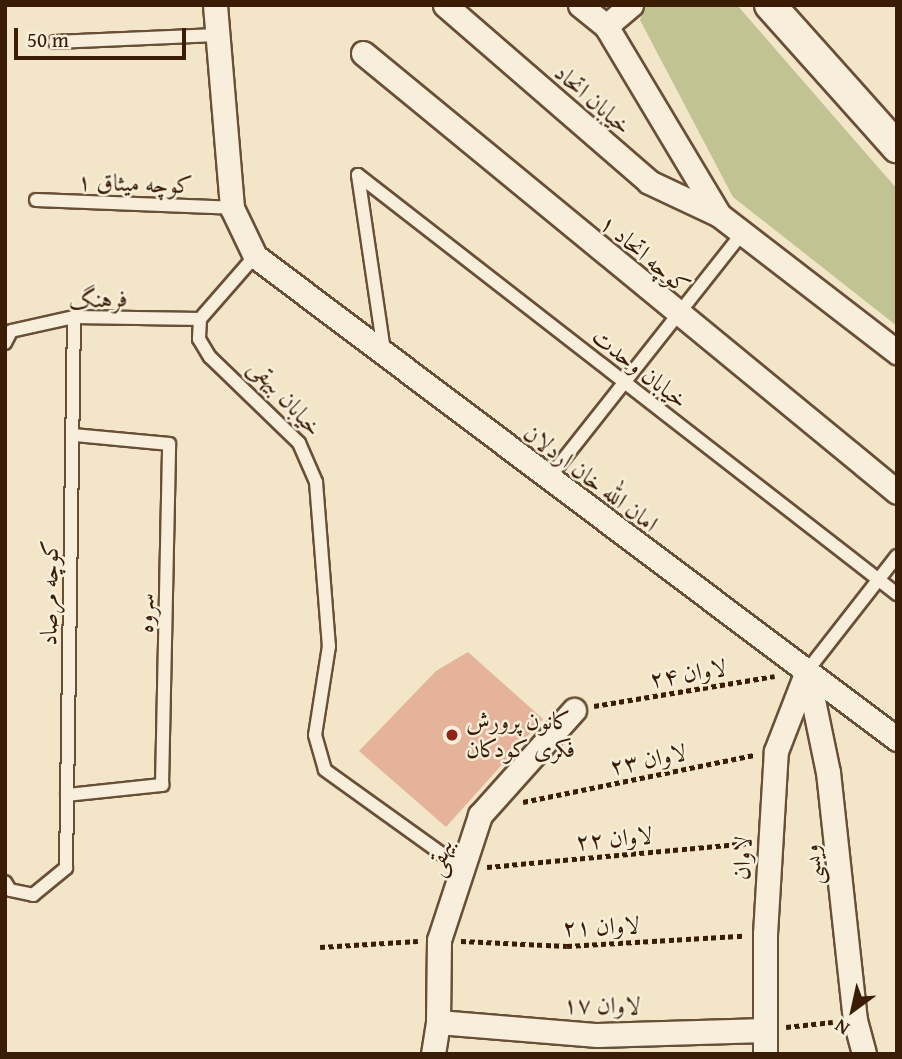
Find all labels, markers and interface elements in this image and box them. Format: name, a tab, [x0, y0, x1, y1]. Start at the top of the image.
scale bar	[18, 14, 189, 58]
text: 50 m	[27, 24, 69, 55]
street label: خیابان اتحاد	[548, 58, 638, 140]
street label: کوچه میثاق ۱	[77, 167, 193, 199]
street label: کوچه اتحاد ۱	[594, 208, 696, 300]
street label: فرهنگ	[68, 284, 128, 314]
street label: خیابان وحدت	[586, 322, 694, 414]
street label: خیابان بیهقی	[244, 352, 328, 442]
street label: امان الله خان اردلان	[518, 418, 664, 538]
street label: کوچه مرصاد	[34, 540, 64, 646]
street label: سروه	[130, 593, 160, 633]
street label: لاوان ۲۴	[648, 653, 728, 693]
place label: کانون پرورش فکری کودکان	[466, 707, 575, 763]
marker: کانون پرورش فکری کودکان	[444, 727, 460, 743]
street label: لاوان ۲۳	[607, 737, 689, 781]
street label: لاوان ۲۲	[574, 820, 654, 856]
street label: بیهقی	[419, 834, 459, 880]
street label: لاوان	[726, 835, 758, 881]
street label: ویسی	[796, 843, 828, 887]
street label: لاوان ۲۱	[562, 910, 640, 942]
north arrow	[818, 975, 888, 1045]
street label: لاوان ۱۷	[563, 990, 641, 1020]
text: N	[829, 1012, 855, 1043]

